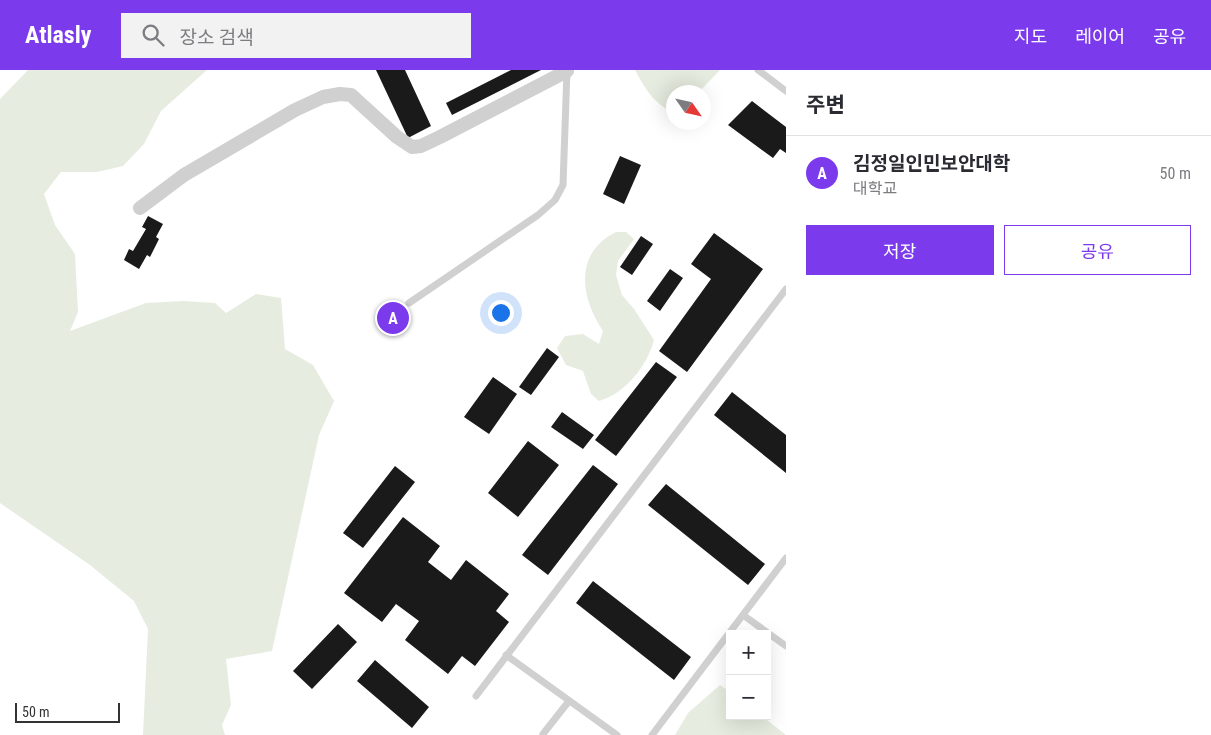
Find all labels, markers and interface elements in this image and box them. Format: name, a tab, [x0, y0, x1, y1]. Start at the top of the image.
search box	[121, 13, 471, 58]
text: Atlasly	[25, 21, 91, 49]
icon: search	[139, 21, 167, 49]
text: 장소 검색	[179, 26, 254, 49]
text: 지도	[1014, 26, 1047, 47]
text: 레이어	[1075, 26, 1125, 47]
text: 공유	[1153, 26, 1186, 47]
north arrow	[666, 85, 711, 130]
text: 주변	[806, 93, 845, 117]
text: 김정일인민보안대학	[853, 152, 1010, 175]
text: A	[817, 164, 827, 183]
text: 50 m	[1159, 164, 1191, 183]
text: 대학교	[853, 179, 897, 198]
button: 저장	[806, 225, 994, 275]
button: 공유	[1004, 225, 1191, 275]
pin: A	[377, 299, 409, 337]
your location	[488, 300, 514, 326]
map controls	[726, 630, 771, 720]
button: +	[726, 630, 771, 675]
button: −	[726, 675, 771, 720]
scale bar	[15, 700, 120, 723]
text: 50 m	[22, 704, 50, 720]

